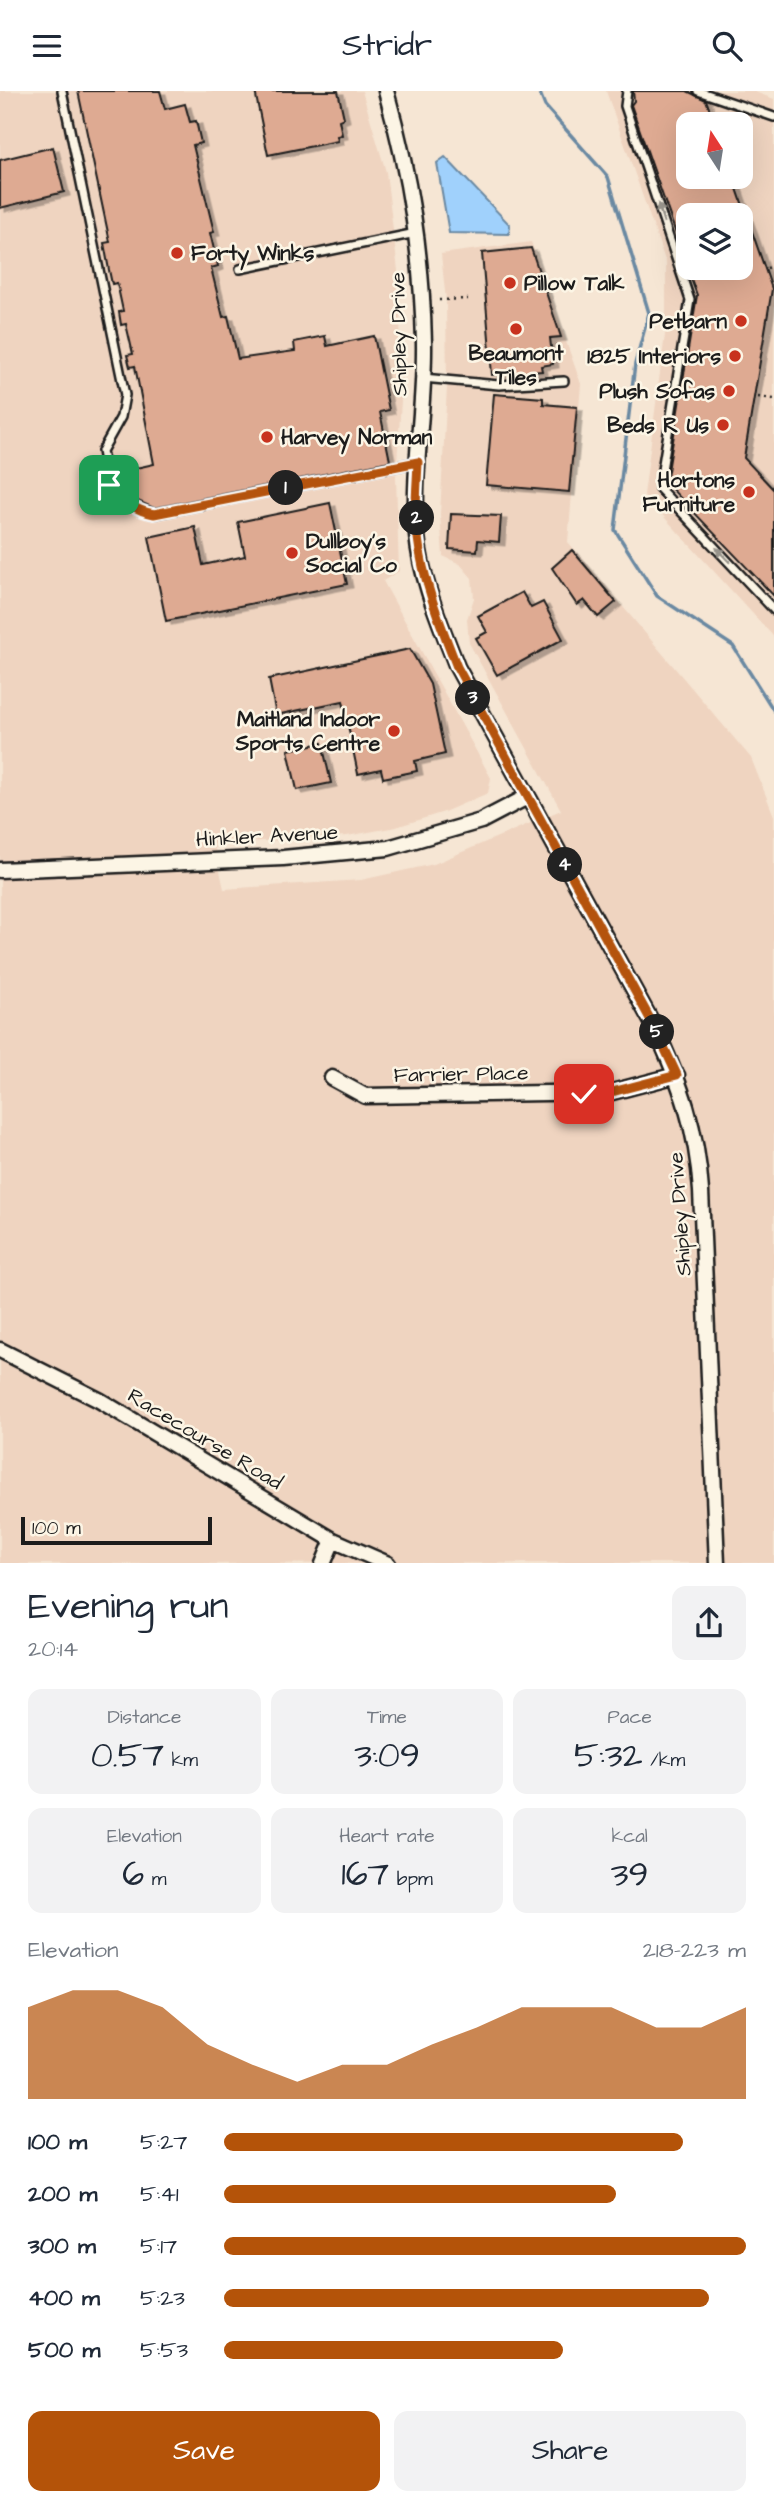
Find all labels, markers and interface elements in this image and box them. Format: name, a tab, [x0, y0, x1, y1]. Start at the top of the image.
text: Stridr	[342, 23, 432, 68]
icon: menu	[28, 27, 66, 65]
icon: search	[708, 27, 746, 65]
north arrow	[676, 112, 752, 189]
map controls	[676, 112, 753, 280]
one-way arrow	[655, 202, 665, 223]
button: layers	[676, 203, 753, 280]
place label: Forty Winks	[191, 239, 315, 271]
marker: Forty Winks	[169, 245, 185, 261]
place label: Pillow Talk	[524, 269, 624, 298]
street label: Shipley Drive	[383, 272, 417, 396]
marker: Pillow Talk	[502, 275, 518, 291]
place label: Petbarn	[649, 307, 727, 336]
marker: Petbarn	[733, 313, 749, 329]
marker: Beaumont Tiles	[508, 321, 524, 337]
place label: Beaumont Tiles	[469, 339, 564, 392]
place label: 1825 Interiors	[587, 342, 721, 371]
marker: 1825 Interiors	[727, 348, 743, 364]
place label: Plush Sofas	[599, 377, 715, 406]
marker: Plush Sofas	[721, 383, 737, 399]
place label: Beds R Us	[607, 411, 709, 440]
marker: Beds R Us	[715, 417, 731, 433]
place label: Harvey Norman	[281, 423, 433, 455]
marker: Harvey Norman	[259, 429, 275, 445]
pin	[79, 455, 139, 515]
icon: arrive	[90, 466, 128, 504]
place label: Hortons Furniture	[642, 466, 736, 519]
pin: 1	[268, 471, 304, 505]
text: 1	[284, 474, 287, 501]
marker: Hortons Furniture	[741, 484, 757, 500]
pin: 2	[400, 501, 434, 535]
text: 2	[411, 504, 422, 531]
place label: Dullboy's Social Co	[305, 527, 397, 580]
marker: Dullboy's Social Co	[284, 545, 300, 561]
one-way arrow	[716, 547, 732, 564]
pin: 3	[456, 681, 490, 715]
text: 3	[468, 684, 477, 711]
place label: Maitland Indoor Sports Centre	[235, 705, 381, 759]
marker: Maitland Indoor Sports Centre	[386, 723, 402, 739]
street label: Hinkler Avenue	[195, 818, 339, 854]
pin: 4	[548, 847, 582, 883]
text: 4	[558, 851, 571, 878]
pin: 5	[640, 1014, 674, 1049]
text: 5	[650, 1018, 663, 1045]
street label: Farrier Place	[393, 1058, 529, 1090]
pin	[554, 1064, 614, 1124]
icon: check	[565, 1075, 603, 1113]
street label: Shipley Drive	[661, 1151, 701, 1277]
street label: Racecourse Road	[122, 1381, 288, 1497]
scale bar	[21, 1514, 212, 1546]
text: 100 m	[32, 1515, 81, 1542]
text: Evening run	[28, 1581, 229, 1633]
button: share	[672, 1586, 746, 1660]
text: 20:14	[28, 1633, 78, 1665]
text: Distance	[107, 1704, 181, 1731]
text: Time	[367, 1704, 407, 1731]
text: Pace	[608, 1704, 652, 1731]
text: 0.57	[91, 1731, 164, 1780]
text: 3:09	[354, 1731, 420, 1780]
text: 5:32	[574, 1731, 643, 1780]
text: km	[164, 1747, 198, 1774]
text: /km	[643, 1747, 685, 1774]
text: Elevation	[107, 1823, 182, 1850]
text: Heart rate	[339, 1823, 435, 1850]
text: kcal	[611, 1823, 648, 1850]
text: 6	[122, 1850, 144, 1899]
text: 167	[341, 1850, 389, 1899]
text: 39	[611, 1850, 649, 1899]
text: m	[144, 1866, 167, 1893]
text: bpm	[389, 1866, 433, 1893]
text: Elevation	[28, 1934, 119, 1966]
text: 218–223 m	[643, 1934, 746, 1966]
text: 100 m	[28, 2126, 87, 2158]
text: 5:27	[140, 2126, 187, 2158]
text: 200 m	[28, 2178, 97, 2210]
text: 5:41	[140, 2178, 179, 2210]
text: 300 m	[28, 2230, 96, 2262]
text: 5:17	[140, 2230, 177, 2262]
text: 400 m	[28, 2282, 100, 2314]
text: 5:23	[140, 2282, 185, 2314]
text: 500 m	[28, 2334, 100, 2366]
text: 5:53	[140, 2334, 188, 2366]
button: Save	[28, 2411, 380, 2491]
button: Share	[394, 2411, 746, 2491]

